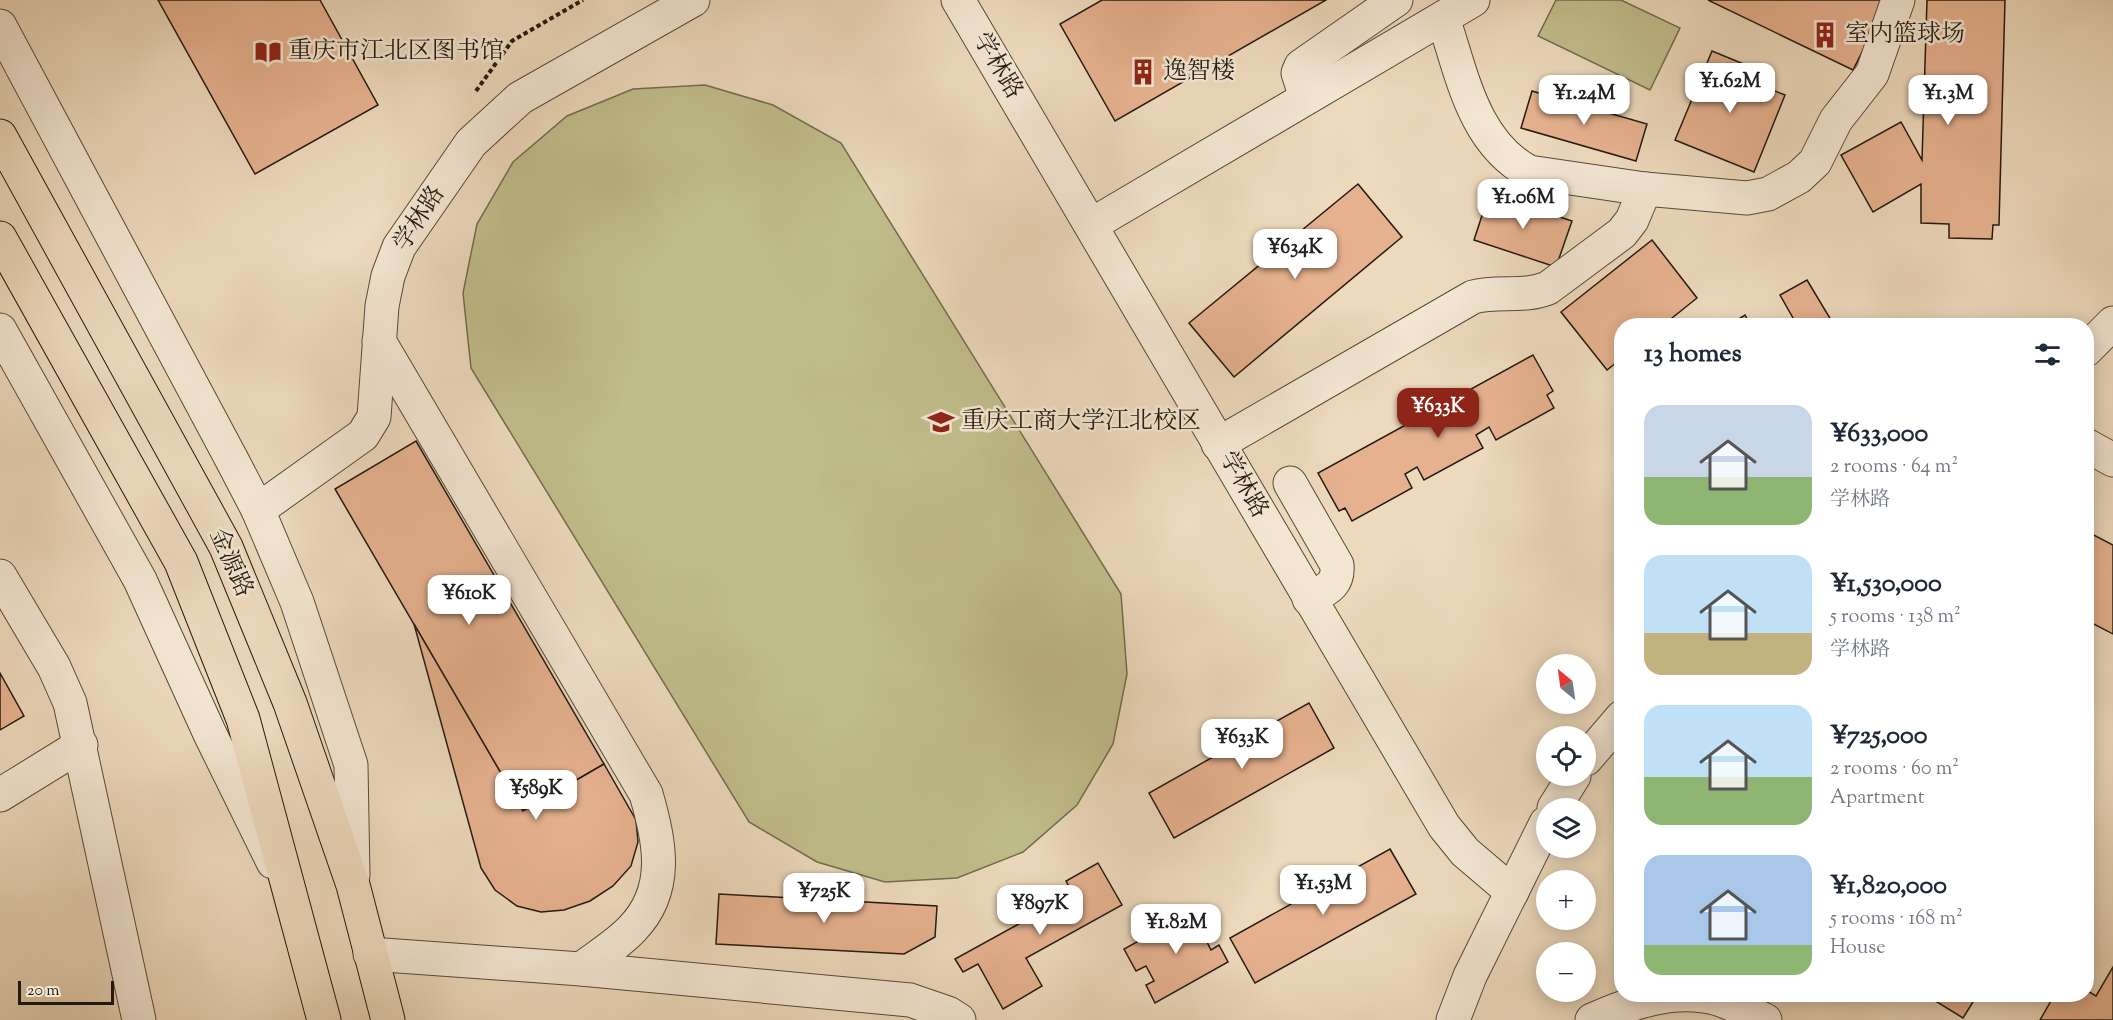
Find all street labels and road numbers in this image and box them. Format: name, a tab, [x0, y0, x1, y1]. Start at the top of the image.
street label: 学林路	[964, 26, 1030, 106]
street label: 学林路	[386, 180, 454, 258]
street label: 学林路	[1210, 445, 1276, 525]
street label: 金源路	[200, 523, 260, 603]

